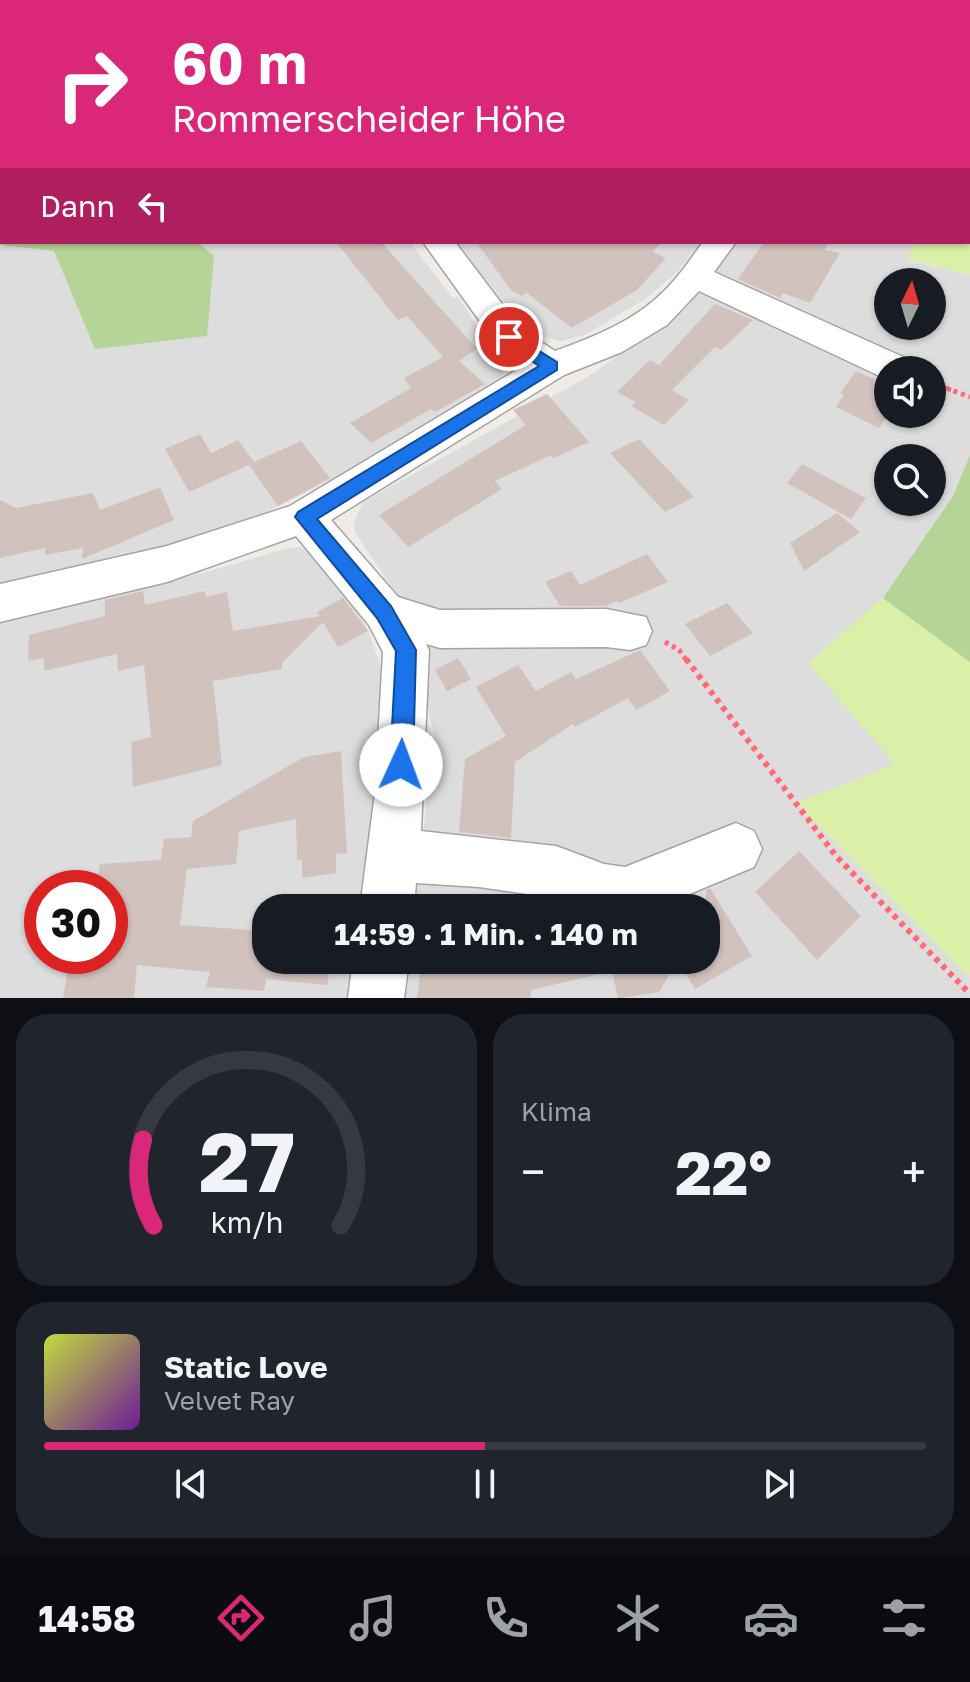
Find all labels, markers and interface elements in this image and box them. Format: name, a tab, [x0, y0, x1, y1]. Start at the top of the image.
text: 60 m	[172, 29, 307, 96]
icon: right	[40, 32, 144, 136]
text: Rommerscheider Höhe	[172, 97, 566, 140]
icon: left	[131, 184, 175, 228]
text: Dann	[40, 188, 115, 224]
north arrow	[874, 268, 946, 340]
map controls	[874, 268, 946, 516]
pin	[475, 303, 543, 371]
icon: arrive	[487, 315, 531, 359]
button: sound	[874, 356, 946, 428]
button: search	[874, 444, 946, 516]
position arrow	[359, 723, 443, 807]
speed limit sign: 30	[24, 870, 128, 974]
text: 14:59 · 1 Min. · 140 m	[334, 916, 638, 952]
text: Klima	[521, 1096, 592, 1127]
text: 27	[198, 1110, 295, 1210]
text: 22°	[675, 1136, 772, 1208]
text: −	[521, 1145, 545, 1198]
text: +	[902, 1145, 926, 1198]
text: km/h	[210, 1205, 283, 1239]
text: Static Love	[164, 1349, 328, 1385]
text: Velvet Ray	[164, 1385, 295, 1416]
icon: previous	[169, 1462, 213, 1506]
icon: pause	[463, 1462, 507, 1506]
icon: next	[757, 1462, 801, 1506]
icon: directions	[213, 1590, 269, 1646]
icon: music	[345, 1590, 401, 1646]
icon: phone	[478, 1590, 534, 1646]
icon: climate	[610, 1590, 666, 1646]
icon: car	[743, 1590, 799, 1646]
icon: filters	[876, 1590, 932, 1646]
text: 14:58	[38, 1597, 136, 1640]

